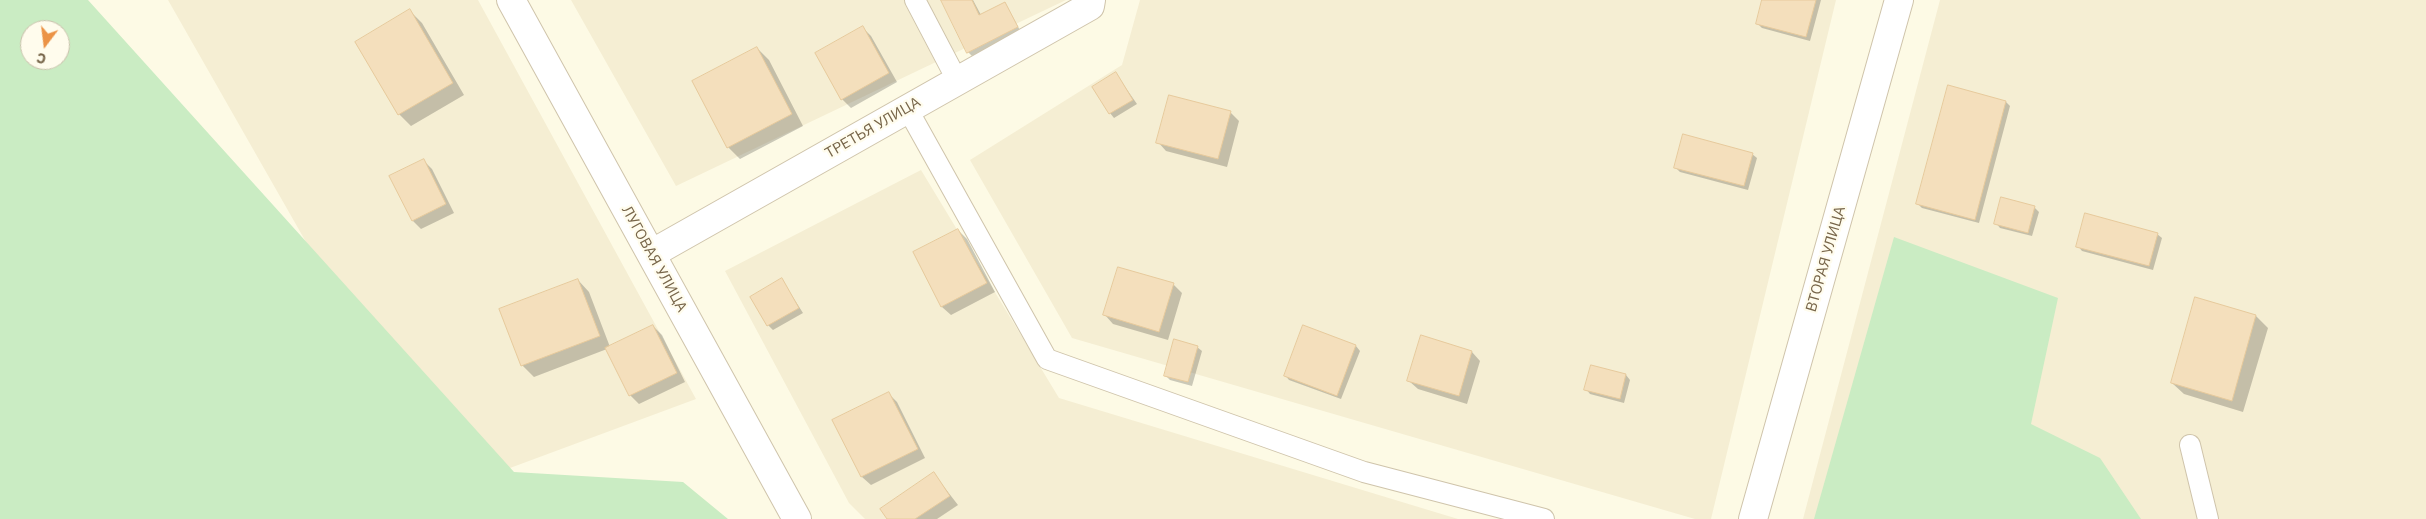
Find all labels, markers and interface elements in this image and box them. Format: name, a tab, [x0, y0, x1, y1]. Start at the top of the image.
north arrow	[20, 20, 70, 70]
text: С	[35, 49, 48, 68]
street label: ТРЕТЬЯ УЛИЦА	[822, 93, 924, 163]
street label: ЛУГОВАЯ УЛИЦА	[617, 203, 691, 315]
street label: ВТОРАЯ УЛИЦА	[1802, 204, 1850, 314]

